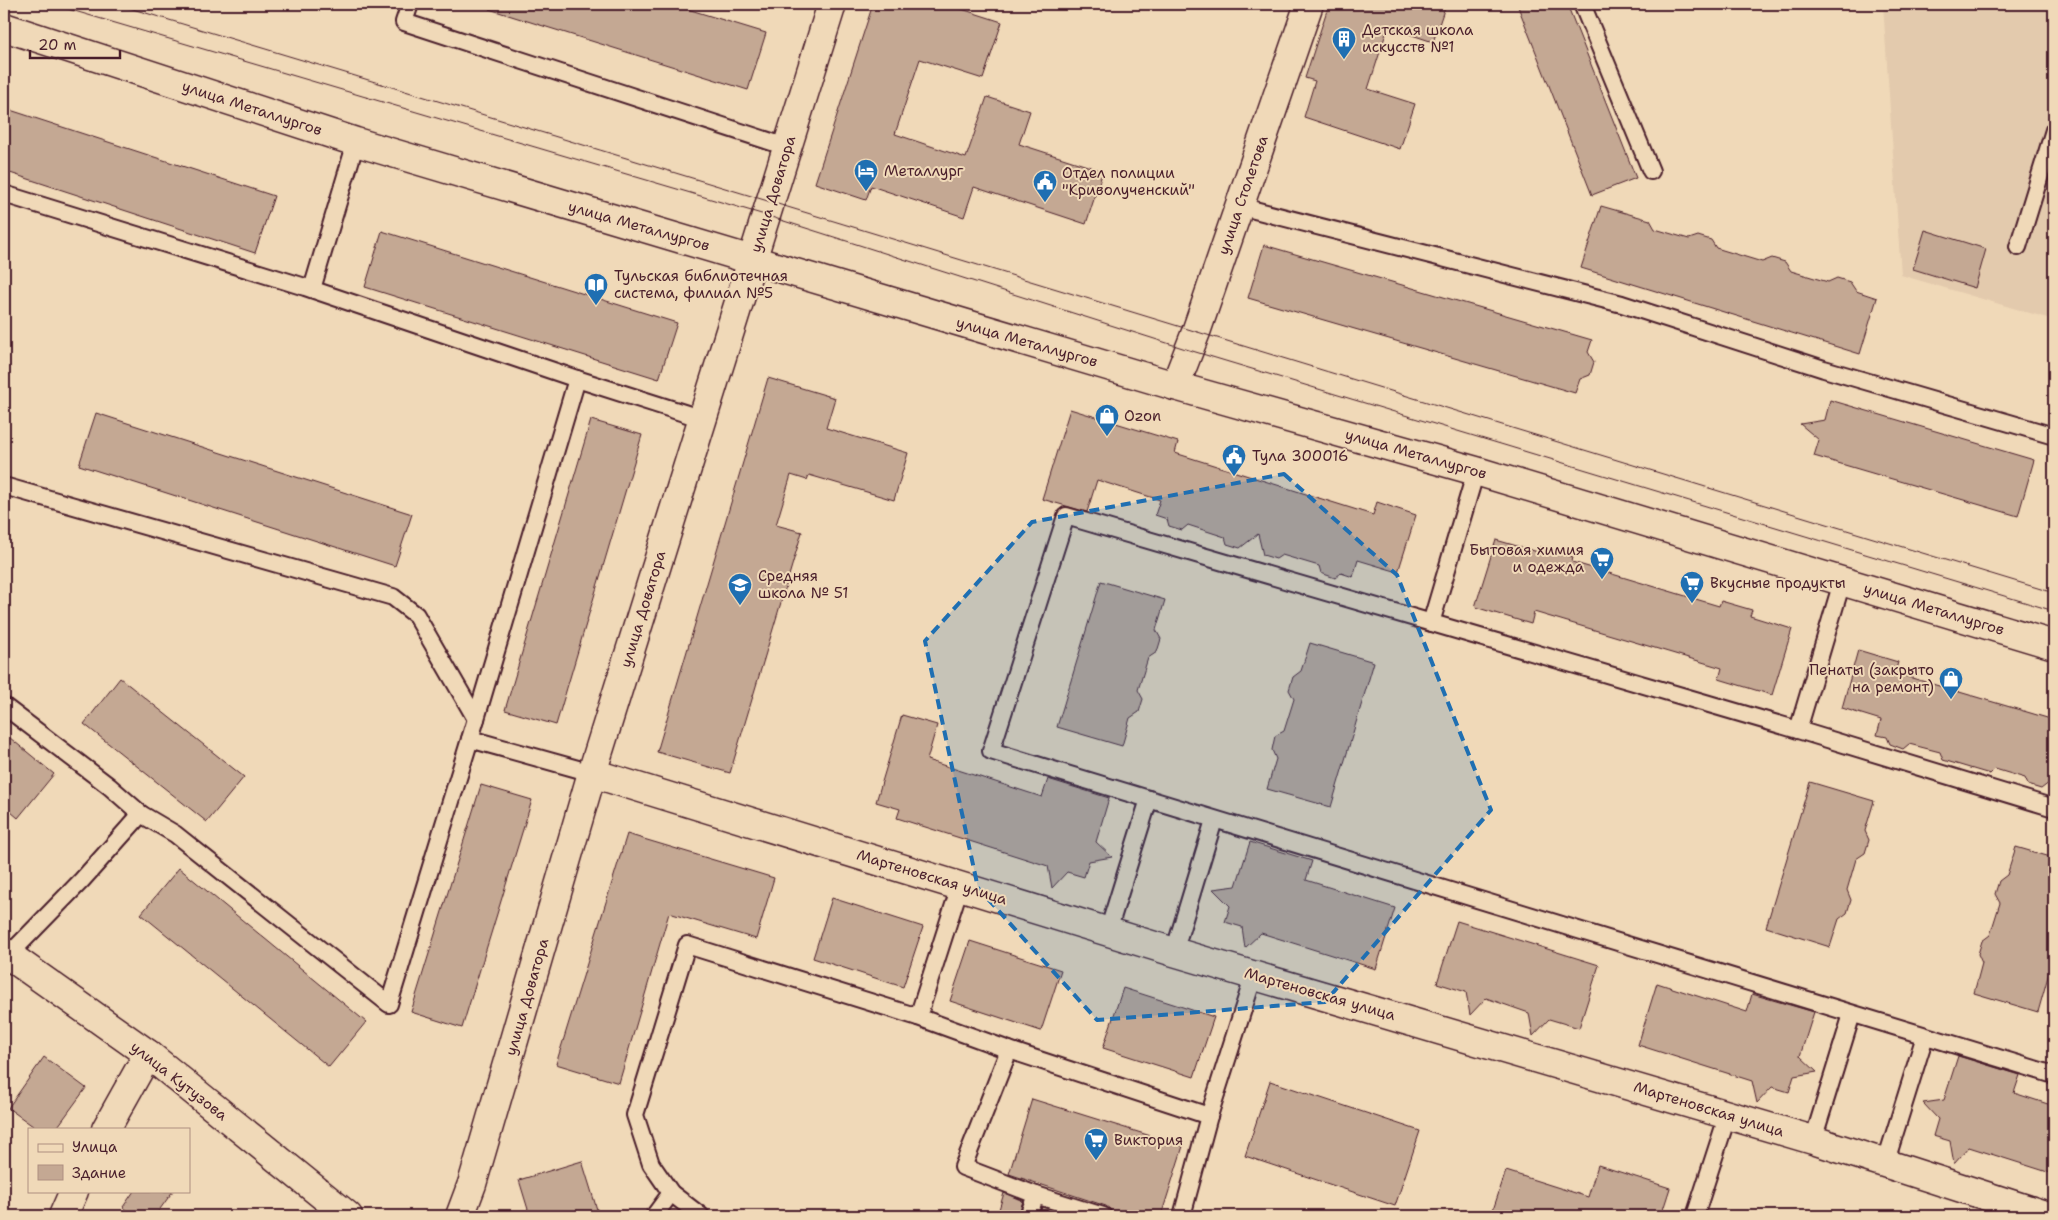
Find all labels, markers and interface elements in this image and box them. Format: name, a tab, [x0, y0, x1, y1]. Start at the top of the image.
place label: Детская школа искусств №1	[1362, 20, 1474, 57]
building icon: Детская школа искусств №1	[1331, 26, 1357, 60]
scale bar	[30, 28, 120, 60]
text: 20 m	[38, 35, 77, 55]
street label: улица Металлургов	[179, 76, 325, 140]
street label: улица Доватора	[746, 132, 800, 255]
street label: улица Столетова	[1213, 132, 1273, 257]
hotel icon: Металлург	[853, 158, 879, 192]
place label: Металлург	[884, 161, 964, 181]
place label: Отдел полиции "Криволученский"	[1062, 163, 1195, 200]
public building icon: Отдел полиции "Криволученский"	[1032, 169, 1058, 203]
street label: улица Металлургов	[566, 196, 712, 256]
place label: Тульская библиотечная система, филиал №5	[614, 266, 788, 303]
library icon: Тульская библиотечная система, филиал №5	[583, 272, 609, 306]
street label: улица Металлургов	[954, 312, 1100, 372]
shop icon: Ozon	[1094, 403, 1120, 437]
place label: Ozon	[1124, 406, 1161, 426]
street label: улица Металлургов	[1343, 424, 1489, 484]
public building icon: Тула 300016	[1221, 443, 1247, 477]
place label: Тула 300016	[1252, 446, 1349, 466]
place label: Бытовая химия и одежда	[1469, 540, 1585, 577]
supermarket icon: Бытовая химия и одежда	[1589, 546, 1615, 580]
street label: улица Доватора	[616, 547, 670, 670]
place label: Средняя школа № 51	[758, 566, 849, 603]
supermarket icon: Вкусные продукты	[1679, 570, 1705, 604]
school or university icon: Средняя школа № 51	[727, 572, 753, 606]
place label: Вкусные продукты	[1710, 573, 1846, 593]
street label: улица Металлургов	[1861, 578, 2007, 640]
place label: Пенаты (закрыто на ремонт)	[1809, 660, 1934, 697]
shop icon: Пенаты (закрыто на ремонт)	[1938, 666, 1964, 700]
street label: Мартеновская улица	[854, 845, 1010, 910]
street label: улица Доватора	[501, 935, 553, 1058]
street label: Мартеновская улица	[1242, 963, 1399, 1025]
street label: улица Кутузова	[126, 1037, 232, 1126]
street label: Мартеновская улица	[1631, 1077, 1787, 1142]
supermarket icon: Виктория	[1083, 1127, 1109, 1161]
legend	[28, 1128, 190, 1192]
place label: Виктория	[1114, 1130, 1183, 1150]
text: Улица	[72, 1137, 118, 1157]
text: Здание	[72, 1163, 126, 1183]

